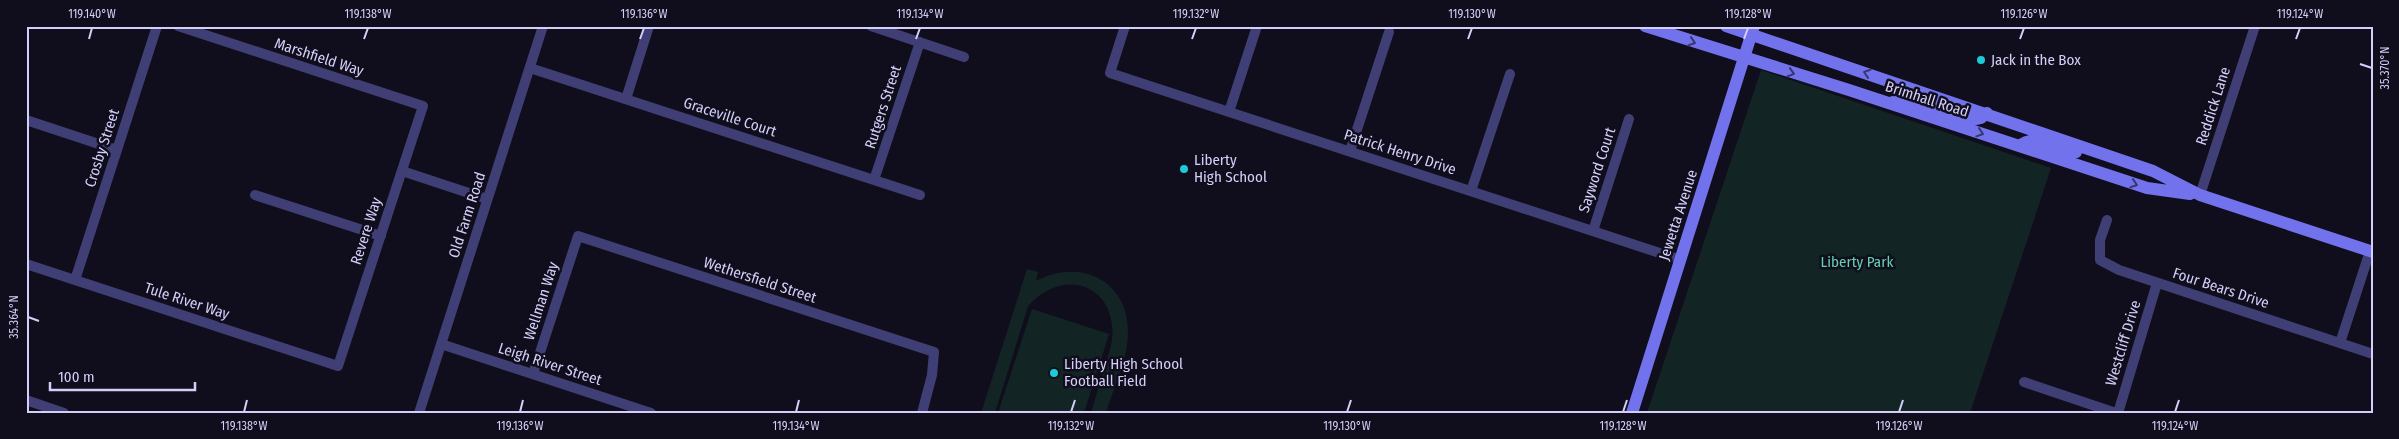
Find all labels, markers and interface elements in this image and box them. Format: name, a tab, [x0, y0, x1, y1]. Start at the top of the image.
text: 119.140°W	[68, 7, 116, 21]
text: 119.138°W	[344, 7, 392, 21]
text: 119.136°W	[621, 7, 667, 21]
text: 119.134°W	[897, 7, 943, 21]
text: 119.132°W	[1173, 7, 1219, 21]
text: 119.130°W	[1448, 7, 1496, 21]
text: 119.128°W	[1725, 7, 1771, 21]
text: 119.126°W	[2001, 7, 2047, 21]
text: 119.124°W	[2277, 7, 2323, 21]
street label: Marshfield Way	[272, 34, 366, 80]
one-way arrow	[1687, 36, 1695, 46]
text: 35.370°N	[2378, 47, 2392, 89]
place label: Jack in the Box	[1991, 51, 2081, 69]
marker: Jack in the Box	[1975, 54, 1987, 66]
street label: Rutgers Street	[861, 63, 905, 151]
street label: Reddick Lane	[2192, 65, 2234, 147]
one-way arrow	[1787, 67, 1795, 77]
one-way arrow	[1864, 69, 1872, 79]
street label: Brimhall Road	[1883, 77, 1971, 121]
street label: Graceville Court	[681, 94, 779, 141]
street label: Crosby Street	[81, 106, 123, 190]
street label: Patrick Henry Drive	[1342, 125, 1458, 179]
street label: Sayword Court	[1575, 125, 1619, 215]
one-way arrow	[1975, 127, 1983, 137]
place label: Liberty High School	[1194, 151, 1267, 186]
marker: Liberty High School	[1178, 163, 1190, 175]
street label: Jewetta Avenue	[1655, 167, 1701, 263]
street label: Old Farm Road	[445, 170, 489, 260]
one-way arrow	[2129, 178, 2138, 188]
street label: Revere Way	[347, 195, 385, 267]
street label: Wethersfield Street	[701, 253, 819, 307]
park label: Liberty Park	[1821, 253, 1893, 271]
street label: Wellman Way	[520, 259, 562, 342]
street label: Four Bears Drive	[2171, 264, 2271, 312]
street label: Tule River Way	[142, 279, 232, 323]
text: 35.364°N	[7, 295, 21, 339]
street label: Westcliff Drive	[2101, 298, 2145, 388]
street label: Leigh River Street	[496, 339, 604, 389]
place label: Liberty High School Football Field	[1064, 355, 1183, 390]
scale bar	[50, 359, 195, 391]
marker: Liberty High School Football Field	[1048, 367, 1060, 379]
text: 100 m	[58, 368, 95, 386]
text: 119.138°W	[220, 419, 268, 433]
text: 119.136°W	[497, 419, 543, 433]
text: 119.134°W	[773, 419, 819, 433]
text: 119.132°W	[1048, 419, 1094, 433]
text: 119.130°W	[1323, 419, 1371, 433]
text: 119.128°W	[1600, 419, 1646, 433]
text: 119.126°W	[1876, 419, 1922, 433]
text: 119.124°W	[2152, 419, 2198, 433]

